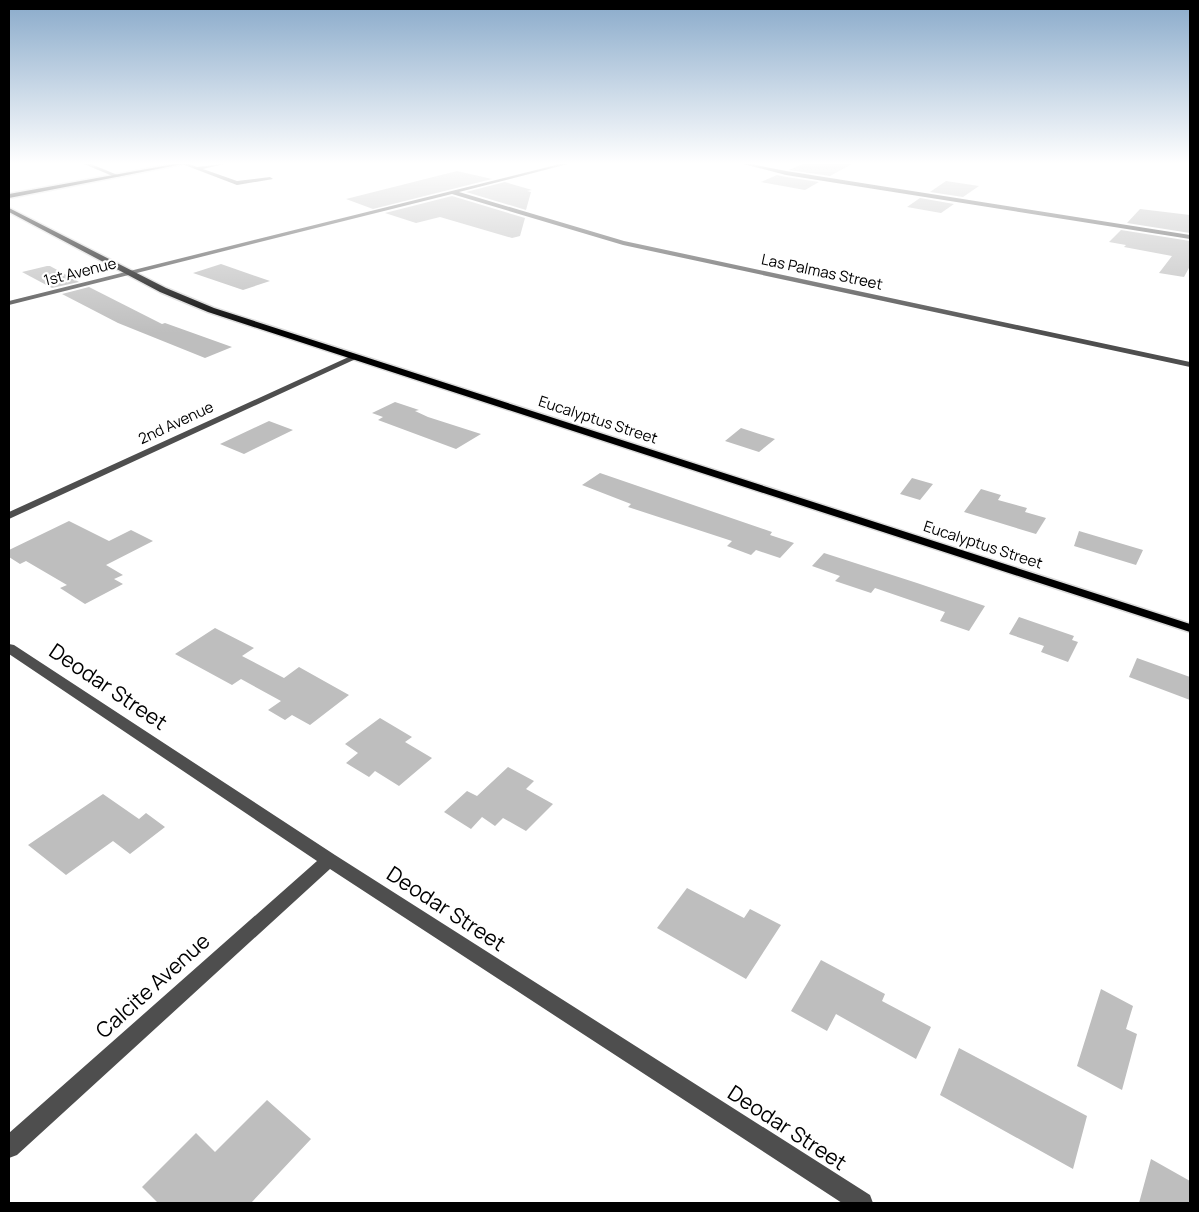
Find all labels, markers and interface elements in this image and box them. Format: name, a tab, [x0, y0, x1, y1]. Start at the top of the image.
street label: Las Palmas Street	[760, 248, 885, 295]
street label: 1st Avenue	[41, 252, 119, 291]
street label: Eucalyptus Street	[536, 390, 660, 449]
street label: 2nd Avenue	[135, 396, 217, 449]
street label: Eucalyptus Street	[921, 515, 1045, 574]
street label: Deodar Street	[44, 636, 173, 736]
street label: Deodar Street	[382, 859, 511, 957]
street label: Calcite Avenue	[89, 927, 215, 1044]
street label: Deodar Street	[723, 1078, 852, 1176]

